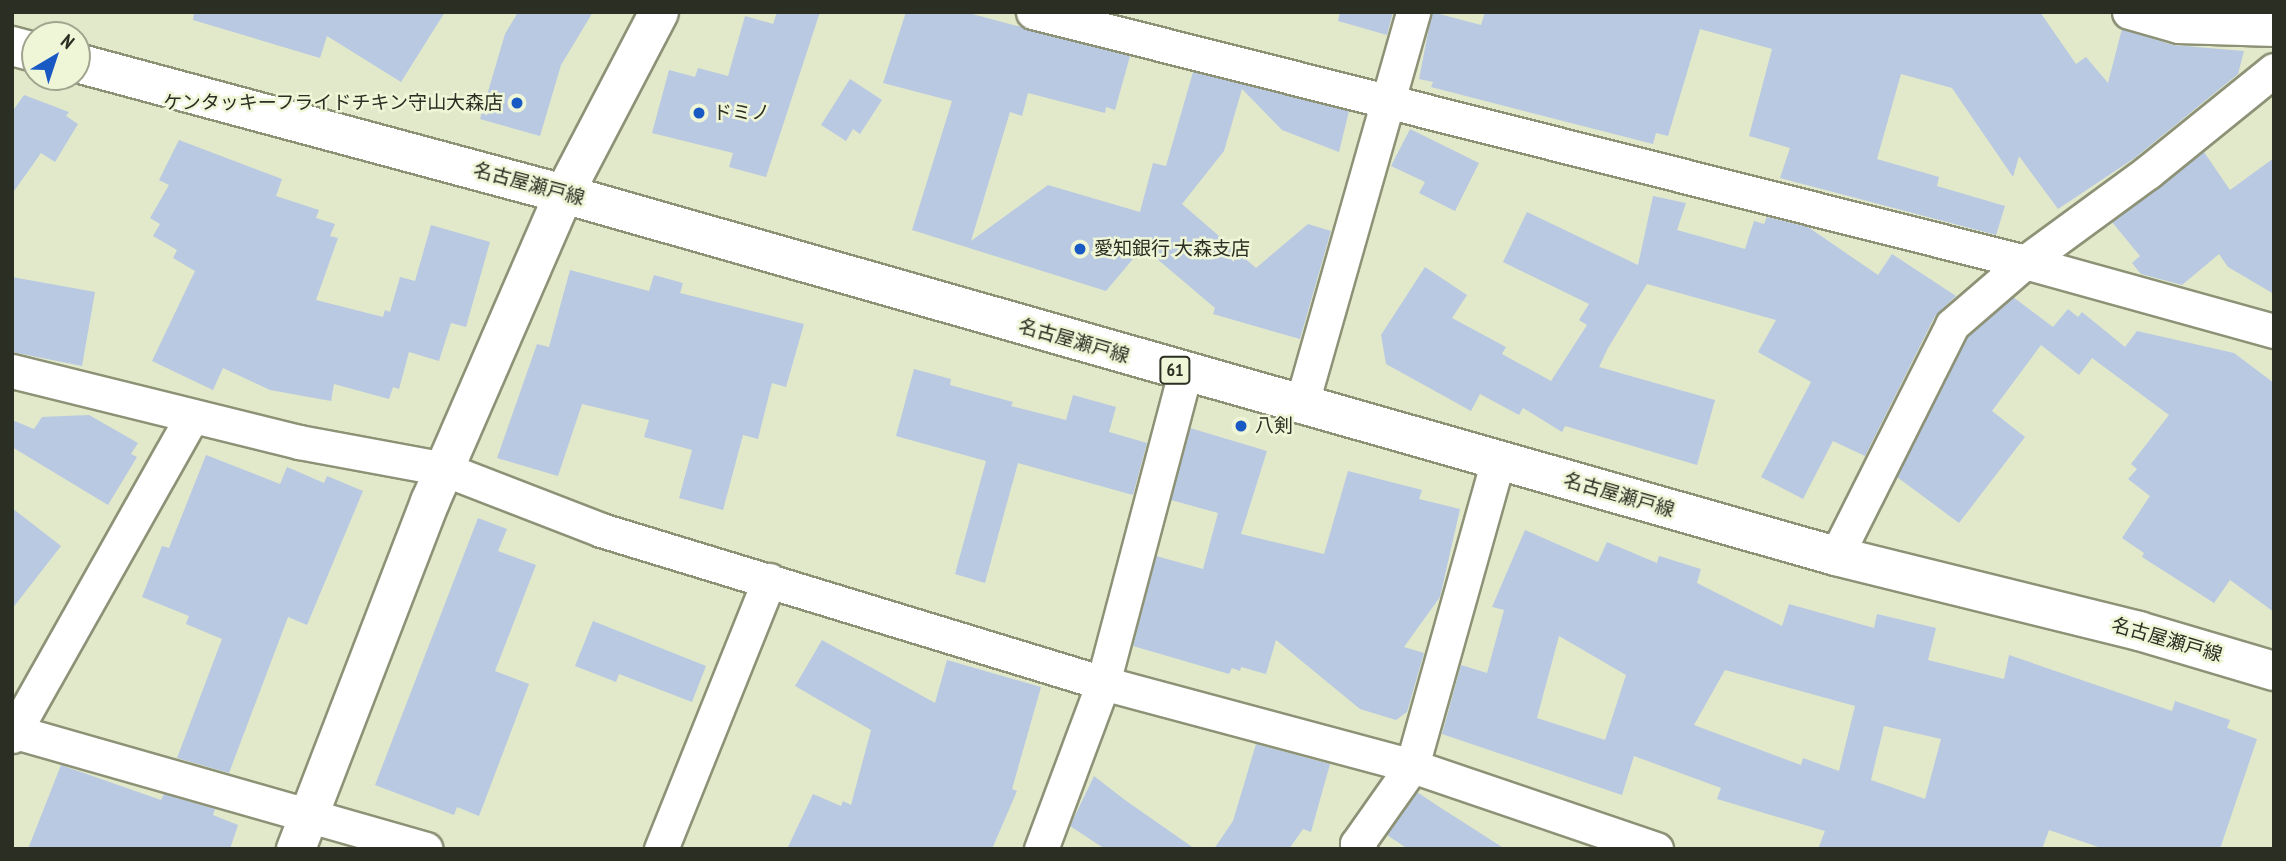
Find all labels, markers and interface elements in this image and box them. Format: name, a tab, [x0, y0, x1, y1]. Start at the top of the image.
north arrow	[21, 21, 91, 91]
text: N	[56, 29, 79, 54]
place label: ケンタッキーフライドチキン守山大森店	[161, 92, 503, 114]
marker: ケンタッキーフライドチキン守山大森店	[509, 95, 525, 111]
place label: ドミノ	[713, 102, 770, 124]
marker: ドミノ	[691, 105, 707, 121]
street label: 名古屋瀬戸線	[471, 158, 587, 210]
place label: 愛知銀行 大森支店	[1094, 238, 1250, 260]
marker: 愛知銀行 大森支店	[1072, 241, 1088, 257]
street label: 名古屋瀬戸線	[1016, 314, 1132, 368]
road number: 61	[1159, 356, 1191, 384]
place label: 八剣	[1255, 415, 1293, 437]
marker: 八剣	[1233, 418, 1249, 434]
street label: 名古屋瀬戸線	[1561, 468, 1677, 522]
street label: 名古屋瀬戸線	[2109, 613, 2225, 667]

